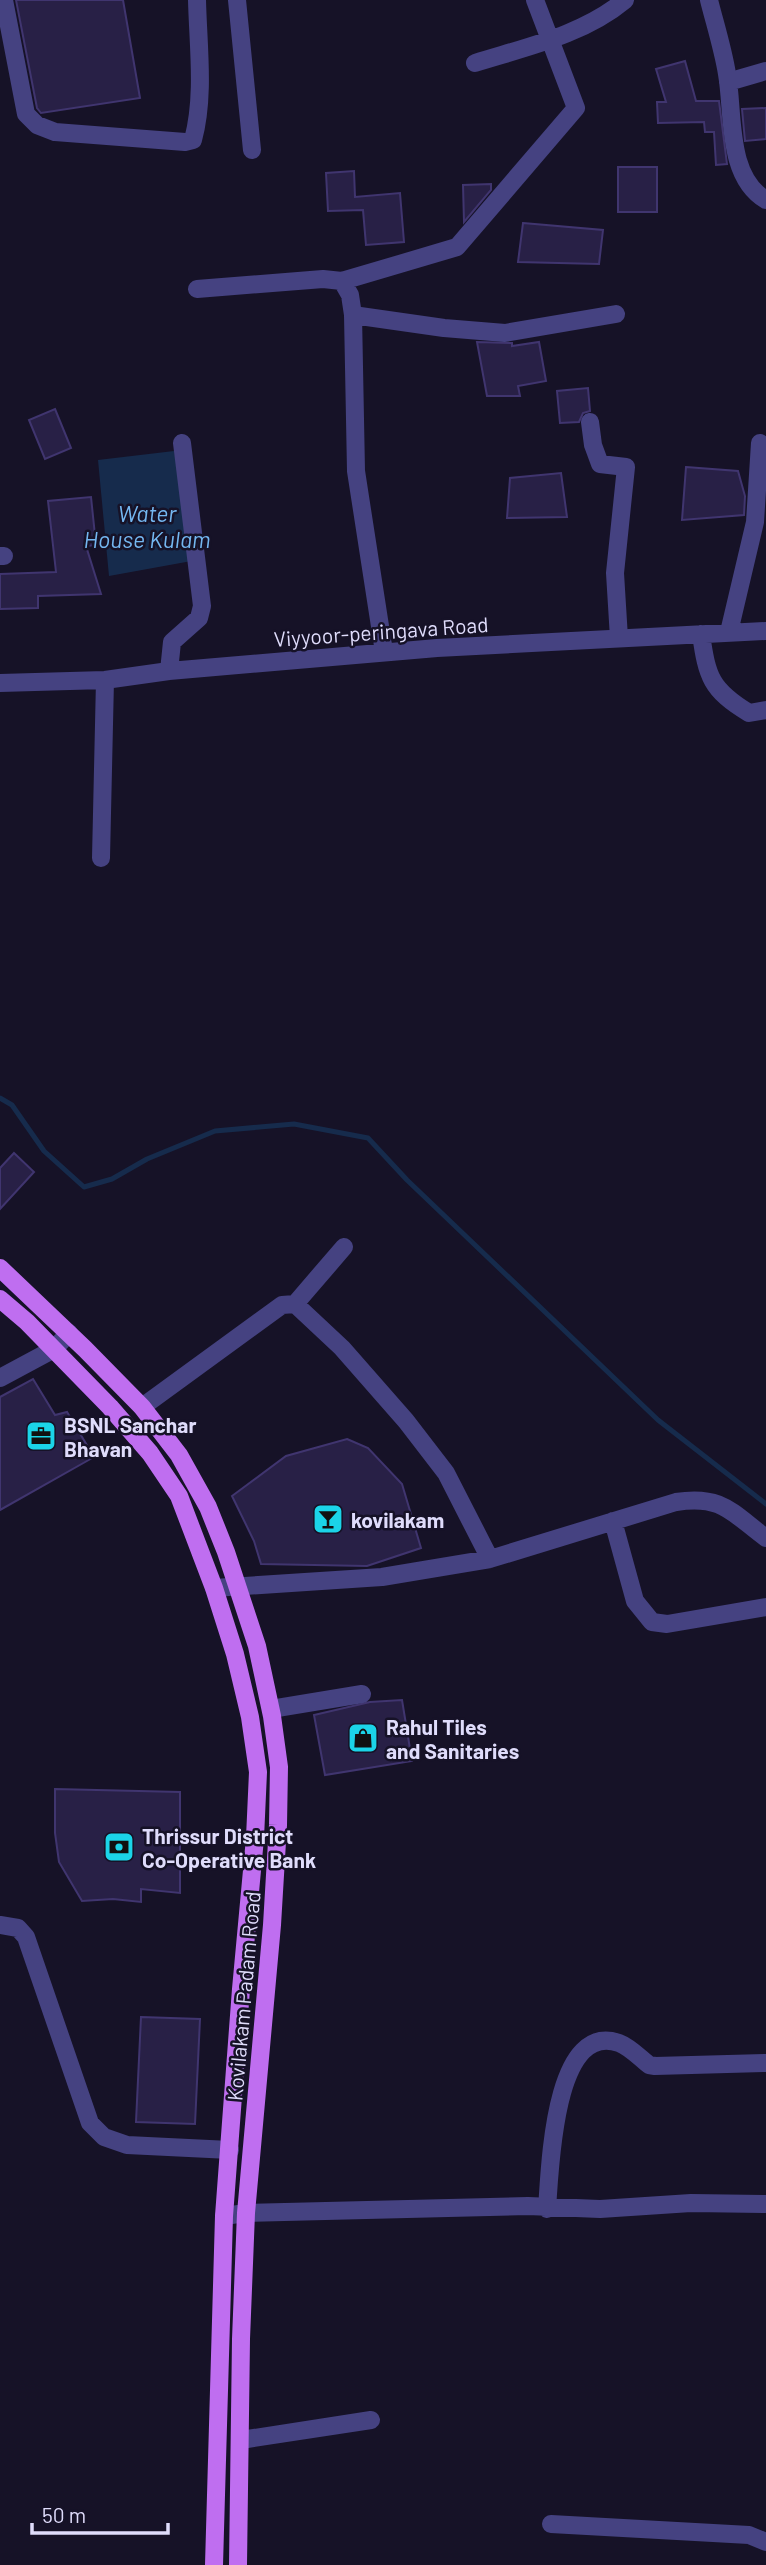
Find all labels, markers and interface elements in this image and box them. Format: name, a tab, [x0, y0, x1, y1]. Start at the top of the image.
water label: Water House Kulam	[83, 499, 211, 553]
street label: Viyyoor-peringava Road	[273, 611, 489, 651]
place label: BSNL Sanchar Bhavan	[64, 1412, 196, 1461]
office icon: BSNL Sanchar Bhavan	[24, 1419, 58, 1453]
bar icon: kovilakam	[311, 1502, 345, 1536]
place label: kovilakam	[351, 1507, 444, 1532]
place label: Rahul Tiles and Sanitaries	[386, 1714, 519, 1763]
shop icon: Rahul Tiles and Sanitaries	[346, 1721, 380, 1755]
place label: Thrissur District Co-Operative Bank	[142, 1823, 316, 1872]
bank icon: Thrissur District Co-Operative Bank	[102, 1830, 136, 1864]
street label: Kovilakam Padam Road	[221, 1890, 265, 2102]
scale bar	[32, 2492, 168, 2536]
text: 50 m	[42, 2502, 86, 2527]

